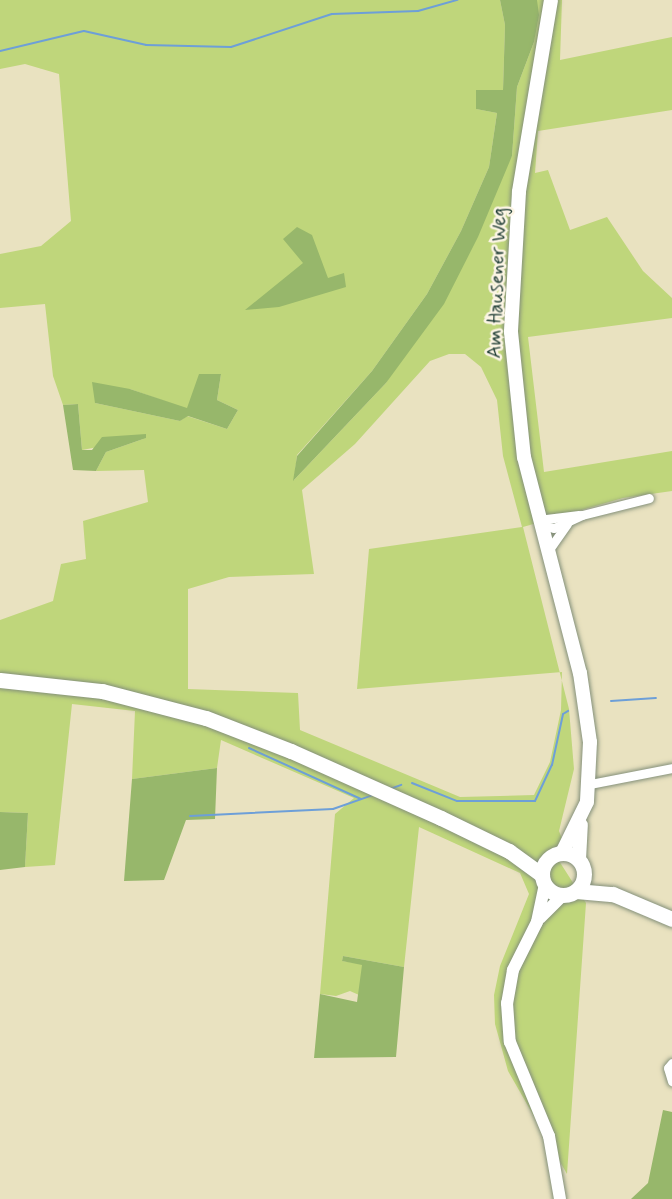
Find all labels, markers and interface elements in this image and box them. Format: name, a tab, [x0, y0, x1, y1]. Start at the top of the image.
street label: Am Hausener Weg	[482, 203, 512, 363]

